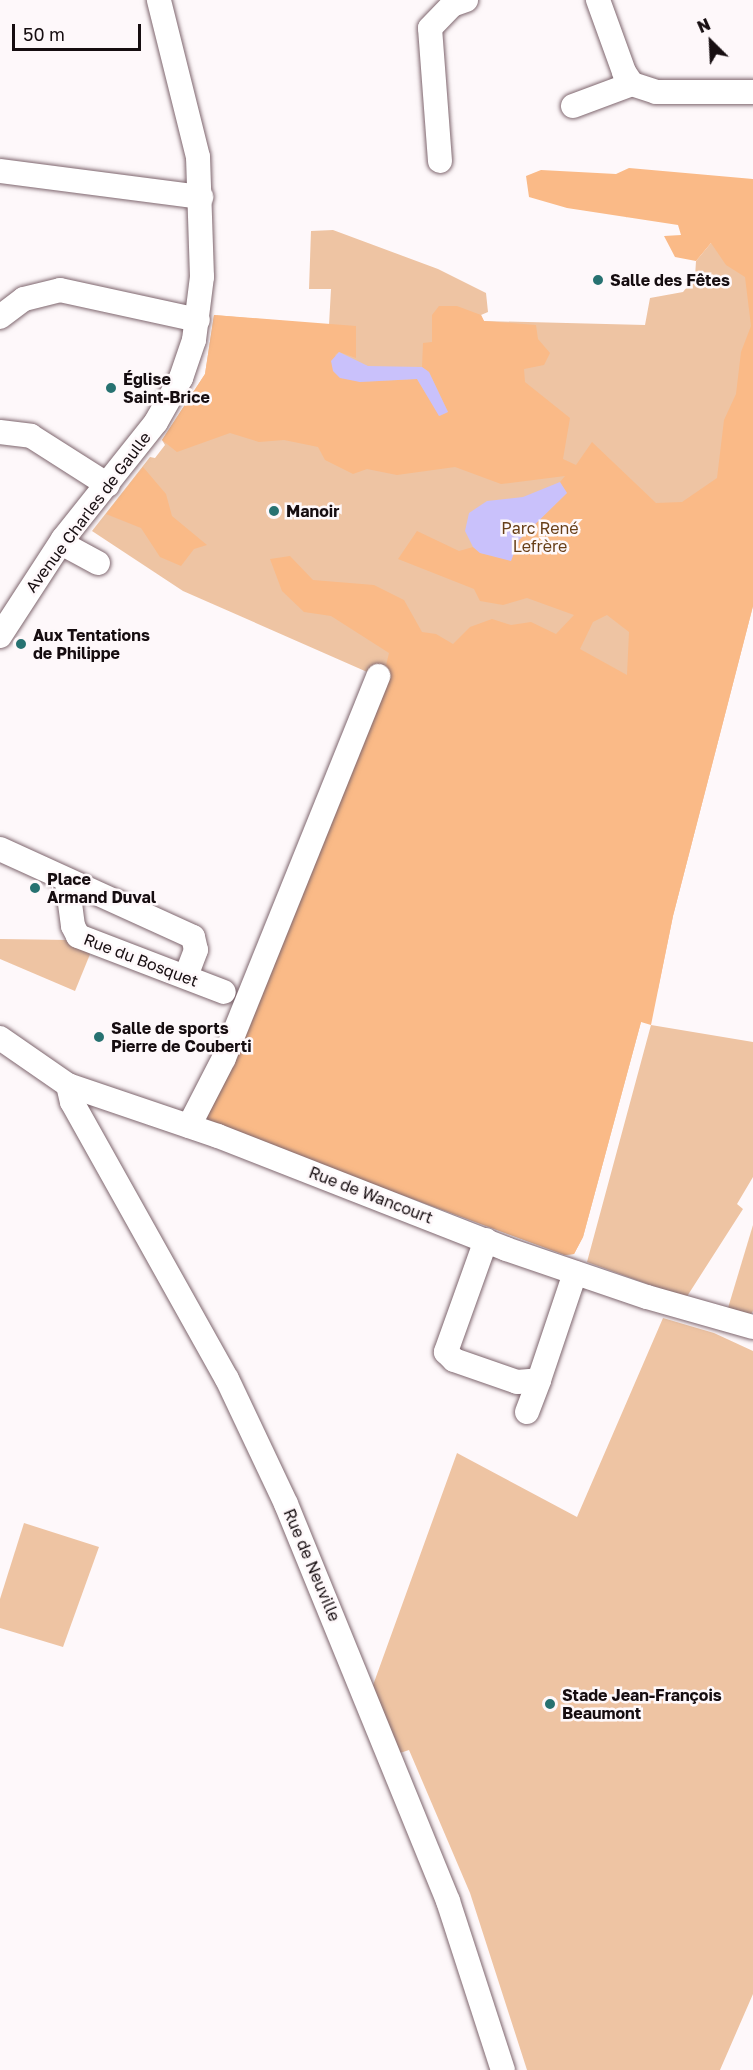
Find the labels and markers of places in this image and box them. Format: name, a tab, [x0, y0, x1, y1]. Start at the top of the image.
place label: Salle des Fêtes	[610, 270, 730, 290]
marker: Salle des Fêtes	[591, 273, 605, 287]
place label: Église Saint-Brice	[123, 369, 210, 407]
marker: Église Saint-Brice	[104, 381, 118, 395]
place label: Manoir	[286, 501, 339, 521]
marker: Manoir	[267, 504, 281, 518]
place label: Aux Tentations de Philippe	[33, 625, 150, 663]
marker: Aux Tentations de Philippe	[14, 637, 28, 651]
place label: Place Armand Duval	[47, 869, 156, 907]
marker: Place Armand Duval	[28, 881, 42, 895]
place label: Salle de sports Pierre de Couberti	[111, 1018, 252, 1056]
marker: Salle de sports Pierre de Couberti	[92, 1030, 106, 1044]
place label: Stade Jean-François Beaumont	[562, 1685, 722, 1723]
marker: Stade Jean-François Beaumont	[543, 1697, 557, 1711]

